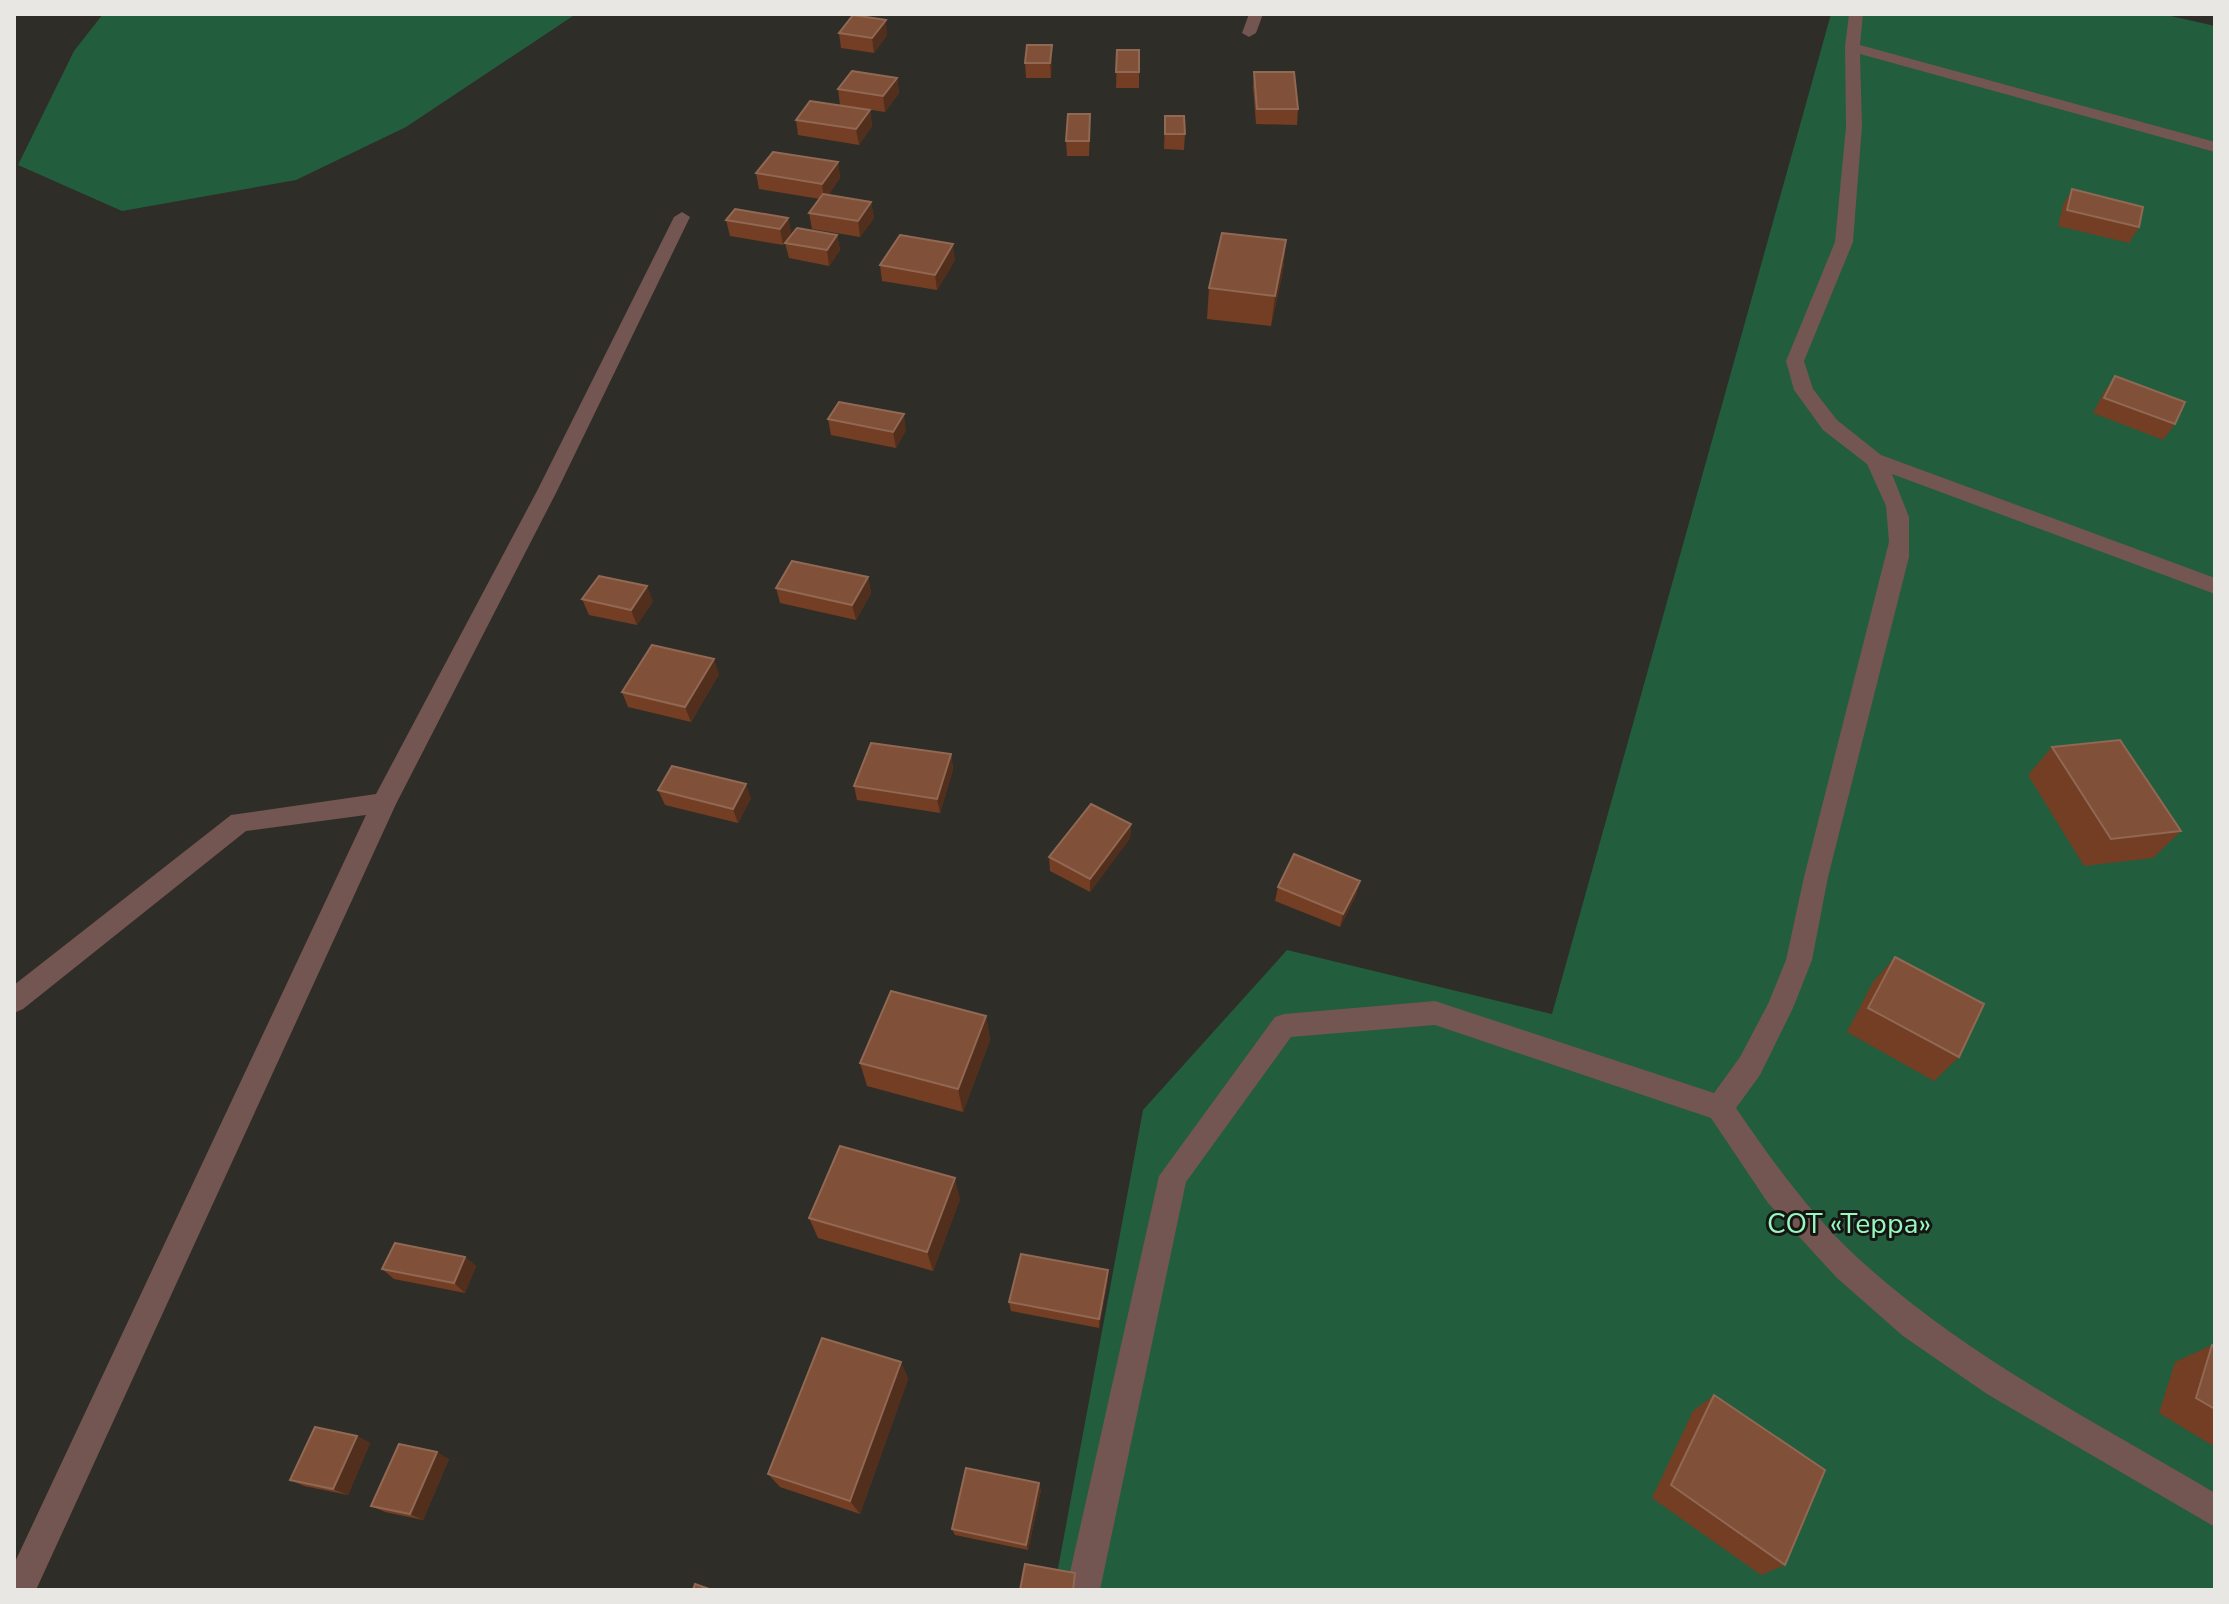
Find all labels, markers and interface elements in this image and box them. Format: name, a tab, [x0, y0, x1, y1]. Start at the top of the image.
park label: СОТ «Терра»	[1767, 1205, 1931, 1243]

